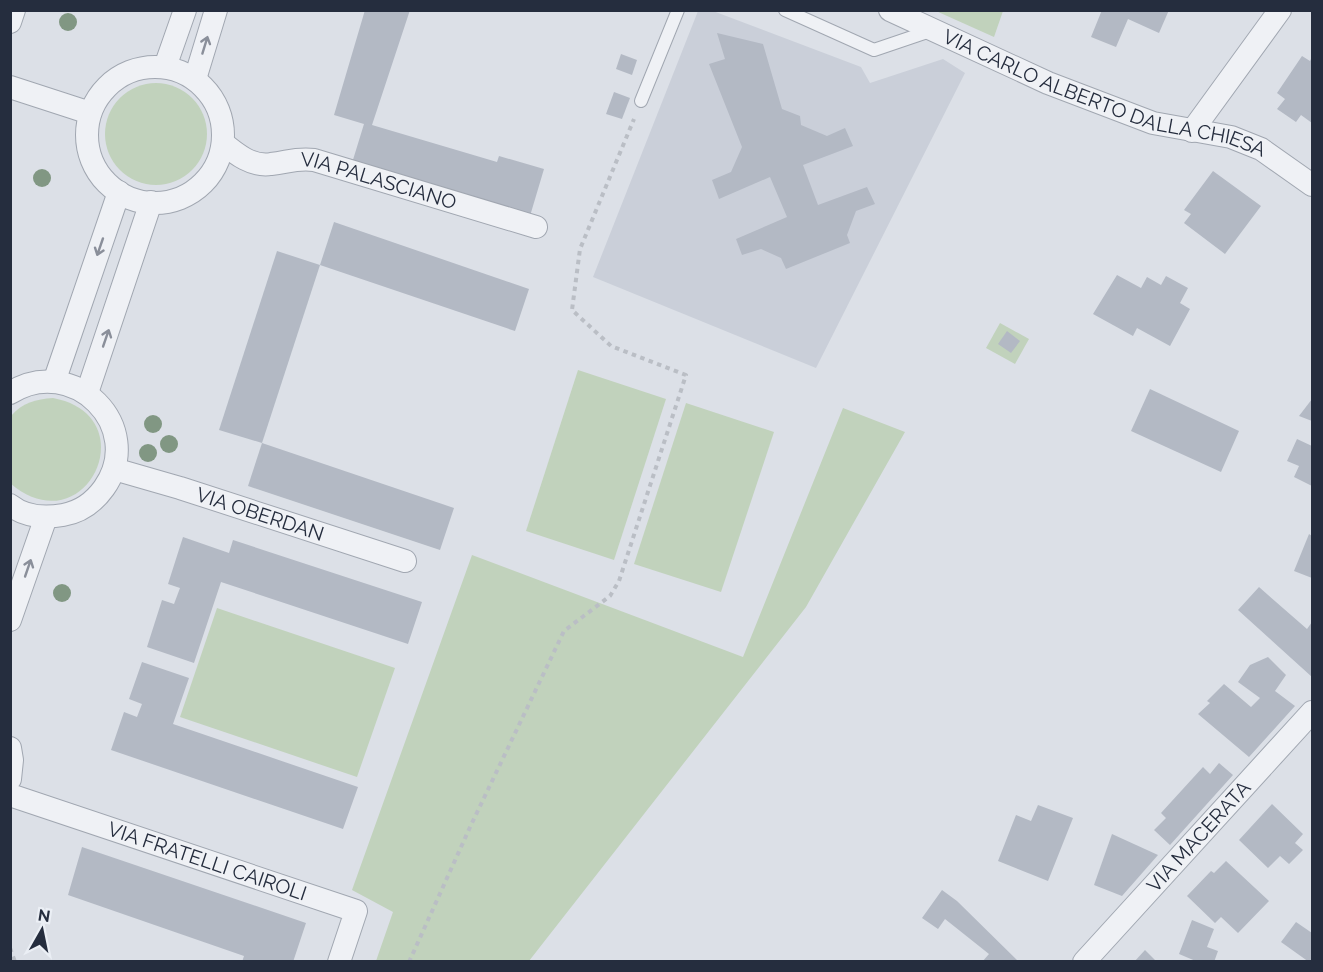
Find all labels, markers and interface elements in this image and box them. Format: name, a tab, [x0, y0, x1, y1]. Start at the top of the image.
street label: VIA CARLO ALBERTO DALLA CHIESA	[939, 24, 1270, 162]
one-way arrow	[201, 36, 212, 55]
street label: VIA PALASCIANO	[300, 147, 459, 214]
one-way arrow	[94, 238, 105, 256]
one-way arrow	[101, 329, 112, 348]
street label: VIA OBERDAN	[193, 482, 327, 546]
one-way arrow	[24, 559, 35, 578]
street label: VIA MACERATA	[1142, 775, 1256, 897]
street label: VIA FRATELLI CAIROLI	[105, 817, 310, 906]
north arrow	[12, 900, 72, 960]
text: N	[37, 905, 52, 926]

